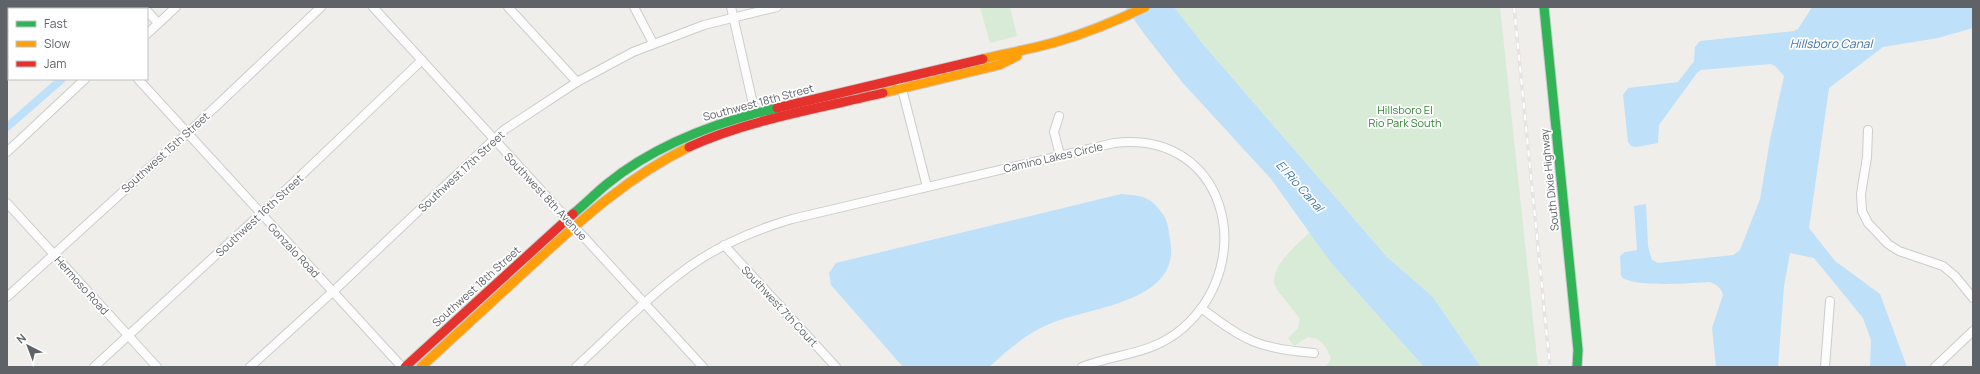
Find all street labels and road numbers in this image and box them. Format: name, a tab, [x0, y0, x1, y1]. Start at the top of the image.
street label: Southwest 18th Street	[701, 80, 815, 124]
street label: Southwest 15th Street	[118, 108, 212, 196]
street label: Southwest 17th Street	[415, 127, 507, 215]
street label: South Dixie Highway	[1536, 128, 1562, 232]
street label: Camino Lakes Circle	[1002, 138, 1105, 176]
street label: Southwest 8th Avenue	[501, 149, 591, 244]
street label: Southwest 16th Street	[212, 171, 306, 259]
street label: Gonzalo Road	[265, 219, 323, 281]
street label: Southwest 18th Street	[429, 242, 523, 330]
street label: Hermoso Road	[52, 252, 112, 318]
street label: Southwest 7th Court	[738, 262, 822, 350]

